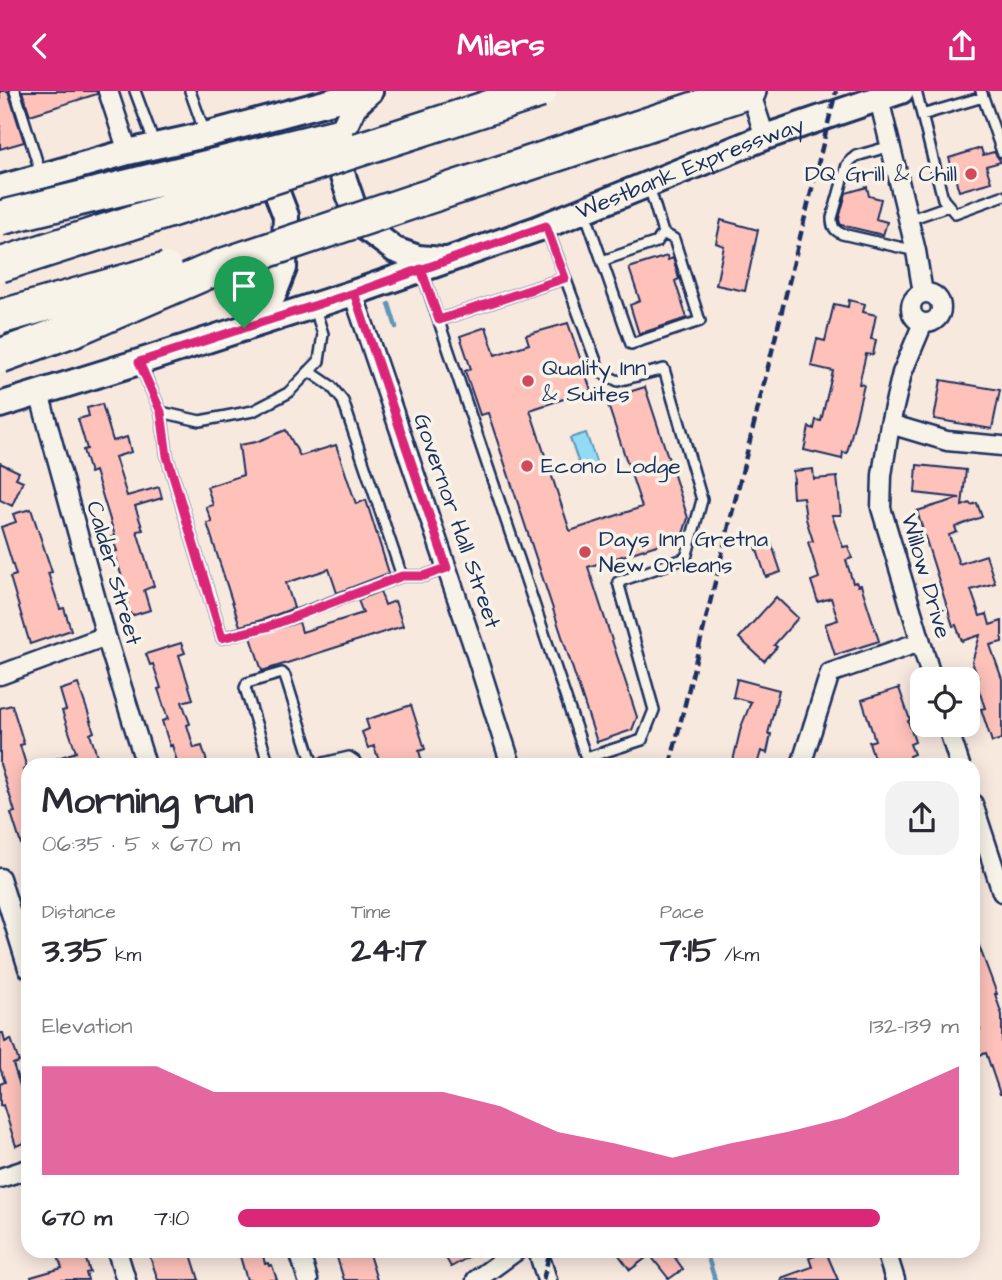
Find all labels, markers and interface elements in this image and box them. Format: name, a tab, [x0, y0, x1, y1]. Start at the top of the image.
text: Milers	[457, 23, 545, 68]
icon: back	[21, 27, 59, 65]
icon: share	[943, 27, 981, 65]
street label: Westbank Expressway	[571, 109, 809, 228]
place label: DQ Grill & Chill	[805, 158, 957, 190]
marker: DQ Grill & Chill	[963, 166, 979, 182]
pin	[214, 256, 274, 328]
icon: arrive	[225, 267, 263, 305]
place label: Quality Inn & Suites	[542, 352, 647, 410]
marker: Quality Inn & Suites	[520, 373, 536, 389]
street label: Governor Hall Street	[405, 409, 509, 633]
place label: Econo Lodge	[541, 450, 681, 483]
marker: Econo Lodge	[519, 458, 535, 474]
street label: Calder Street	[78, 497, 150, 650]
street label: Willow Drive	[893, 510, 959, 642]
place label: Days Inn Gretna New Orleans	[599, 523, 769, 581]
marker: Days Inn Gretna New Orleans	[577, 544, 593, 560]
map controls	[910, 667, 980, 737]
button: locate	[910, 667, 980, 737]
text: Morning run	[42, 776, 254, 828]
button: share	[885, 781, 959, 855]
text: 06:35 · 5 × 670 m	[42, 828, 240, 860]
text: Distance	[42, 899, 116, 926]
text: Time	[351, 899, 391, 926]
text: Pace	[660, 899, 704, 926]
text: 3.35	[42, 926, 107, 975]
text: 24:17	[351, 926, 427, 975]
text: 7:15	[660, 926, 717, 975]
text: km	[107, 942, 141, 969]
text: /km	[717, 942, 759, 969]
text: Elevation	[42, 1010, 133, 1042]
text: 132–139 m	[869, 1010, 959, 1042]
text: 670 m	[42, 1202, 112, 1234]
text: 7:10	[154, 1202, 189, 1234]

